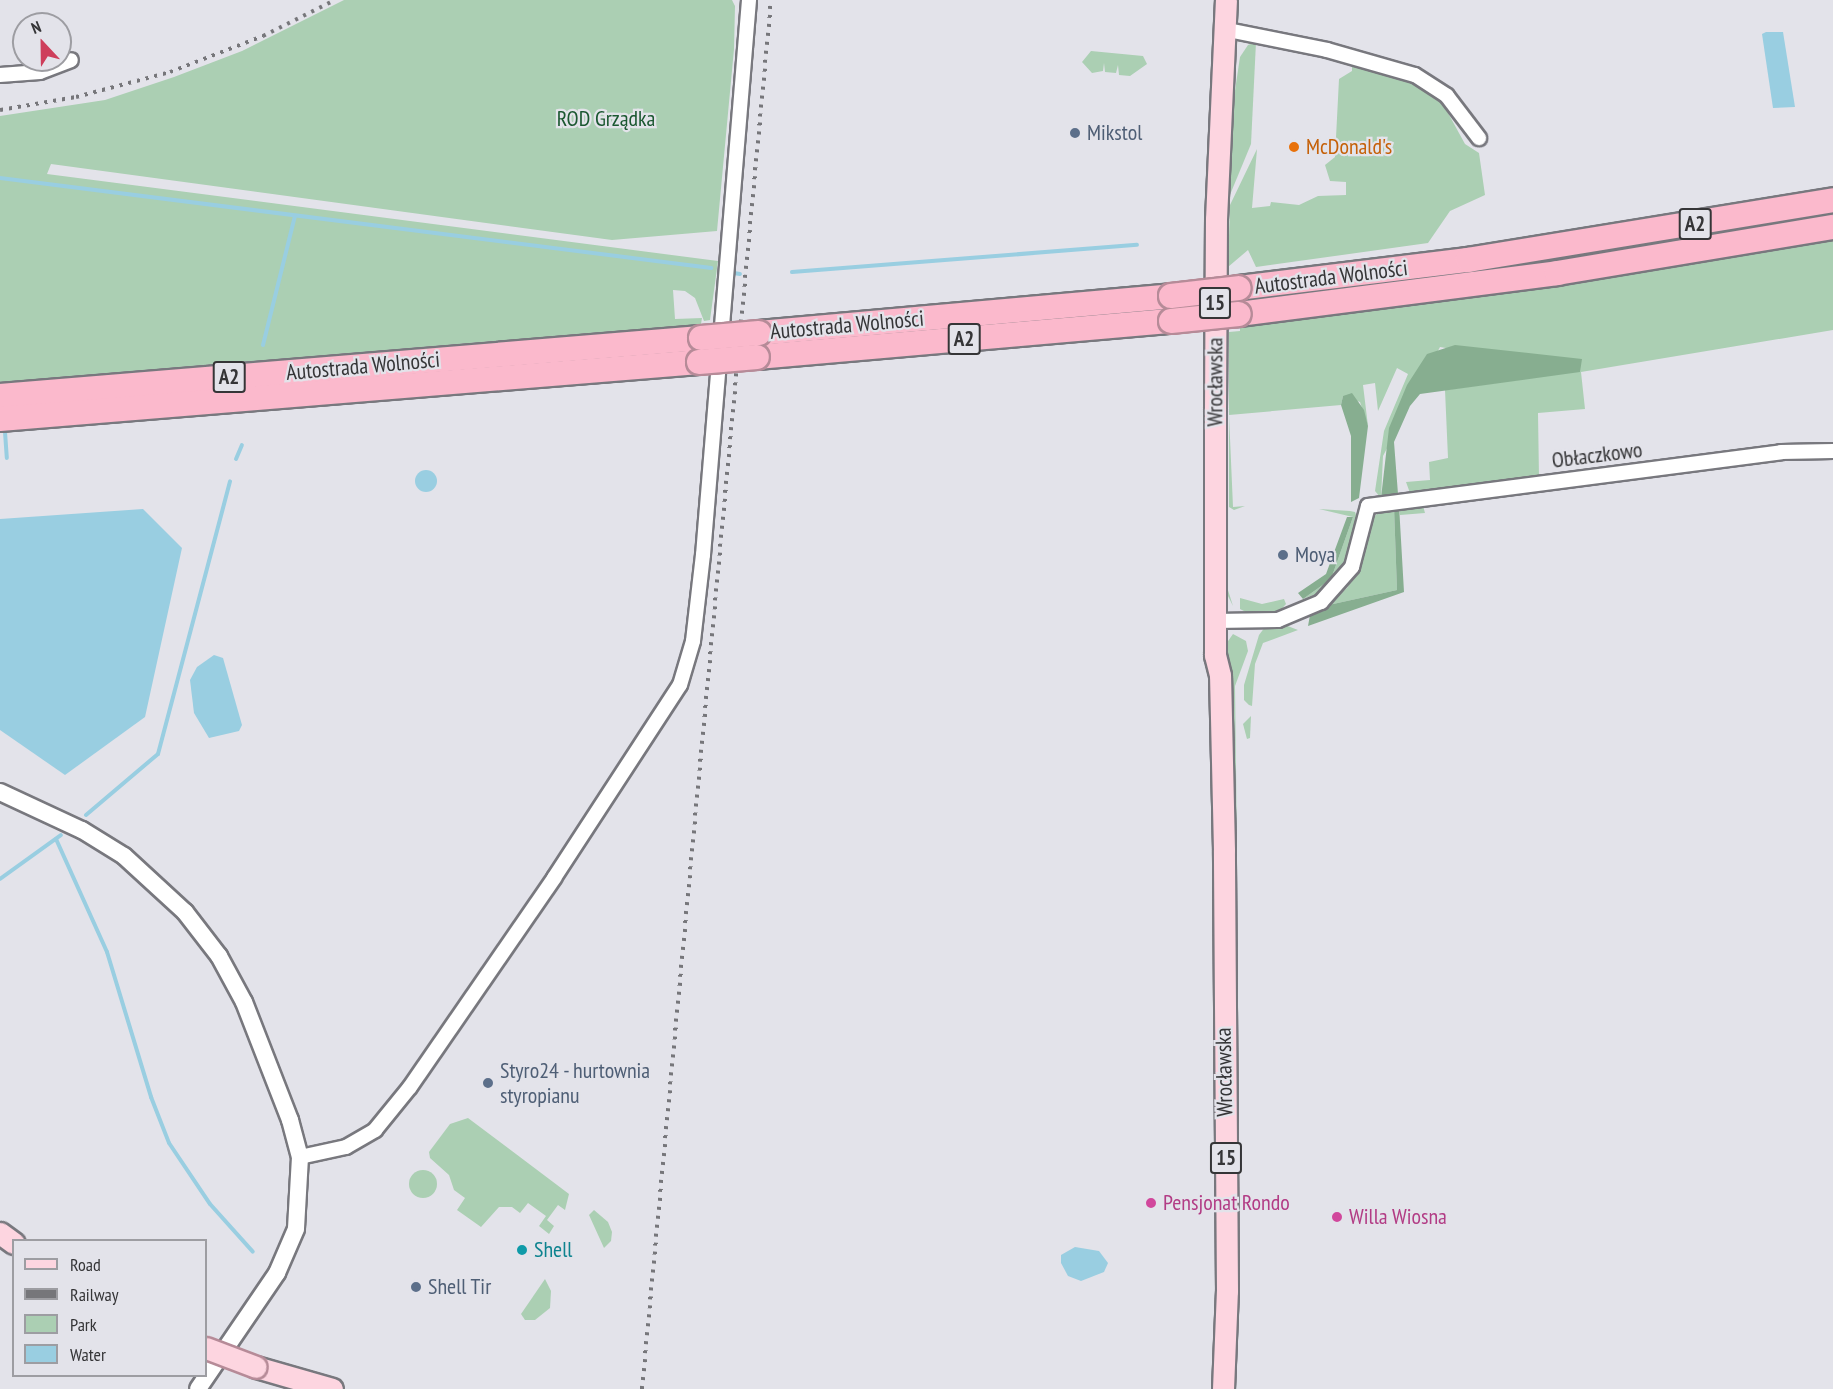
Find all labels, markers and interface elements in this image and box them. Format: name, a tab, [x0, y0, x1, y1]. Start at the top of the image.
north arrow	[12, 12, 72, 72]
text: N	[28, 16, 44, 38]
park label: ROD Grządka	[557, 106, 655, 132]
place label: Mikstol	[1087, 120, 1142, 146]
marker: Mikstol	[1068, 126, 1082, 140]
place label: McDonald's	[1306, 134, 1392, 160]
marker: McDonald's	[1287, 140, 1301, 154]
road number: A2	[1678, 206, 1712, 242]
street label: Autostrada Wolności	[1253, 254, 1409, 300]
road number: 15	[1198, 285, 1232, 321]
street label: Autostrada Wolności	[769, 305, 925, 345]
road number: A2	[948, 321, 980, 357]
street label: Wrocławska	[1202, 337, 1228, 427]
street label: Autostrada Wolności	[285, 346, 441, 386]
road number: A2	[212, 359, 246, 395]
street label: Obłaczkowo	[1550, 436, 1644, 474]
place label: Moya	[1295, 542, 1335, 568]
marker: Moya	[1276, 548, 1290, 562]
street label: Wrocławska	[1210, 1027, 1238, 1117]
place label: Styro24 - hurtownia styropianu	[500, 1057, 652, 1108]
marker: Styro24 - hurtownia styropianu	[481, 1076, 495, 1090]
road number: 15	[1210, 1140, 1242, 1176]
place label: Pensjonat Rondo	[1163, 1190, 1290, 1216]
marker: Pensjonat Rondo	[1144, 1196, 1158, 1210]
place label: Willa Wiosna	[1349, 1204, 1447, 1230]
marker: Willa Wiosna	[1330, 1210, 1344, 1224]
place label: Shell	[534, 1237, 572, 1263]
legend	[12, 1239, 207, 1377]
marker: Shell	[515, 1243, 529, 1257]
text: Road	[70, 1253, 101, 1276]
place label: Shell Tir	[428, 1274, 492, 1300]
marker: Shell Tir	[409, 1280, 423, 1294]
text: Railway	[70, 1283, 119, 1306]
text: Park	[70, 1313, 97, 1336]
text: Water	[70, 1343, 106, 1366]

